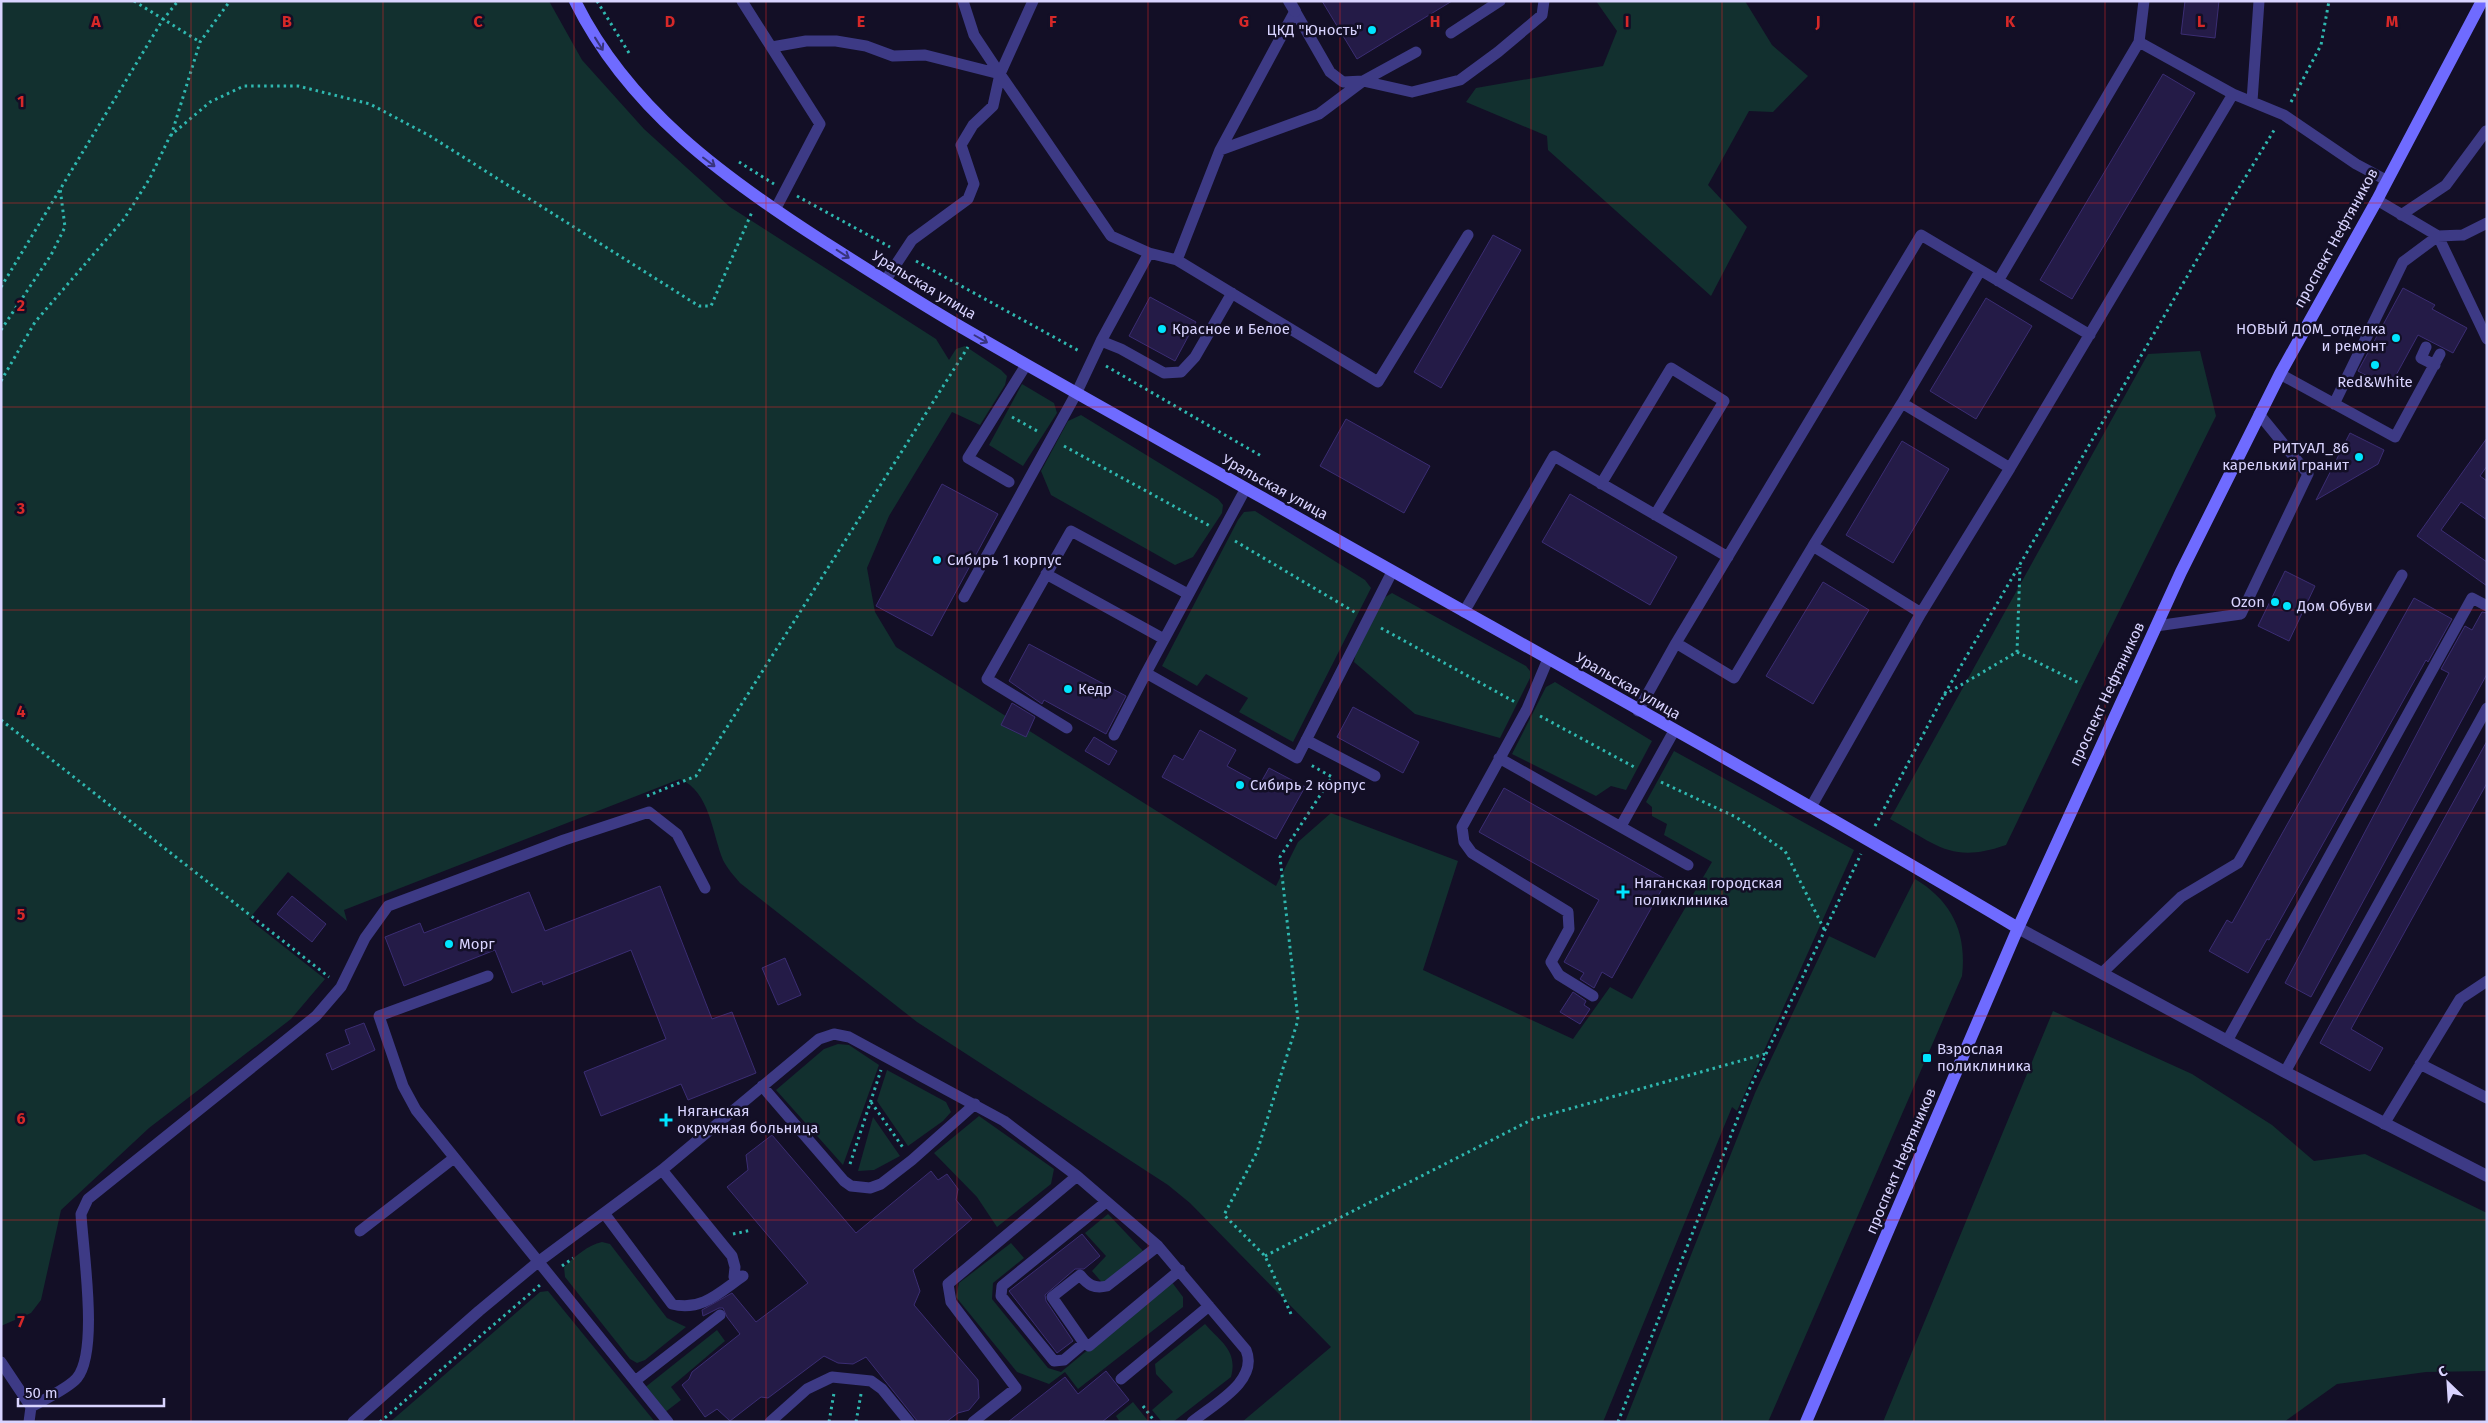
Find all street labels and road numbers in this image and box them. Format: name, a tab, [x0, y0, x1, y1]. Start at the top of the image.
street label: проспект Нефтяников	[2290, 165, 2382, 311]
street label: Уральская улица	[869, 247, 979, 323]
street label: Уральская улица	[1219, 450, 1331, 524]
street label: проспект Нефтяников	[2066, 619, 2148, 769]
street label: Уральская улица	[1572, 649, 1684, 723]
street label: проспект Нефтяников	[1862, 1085, 1940, 1237]

